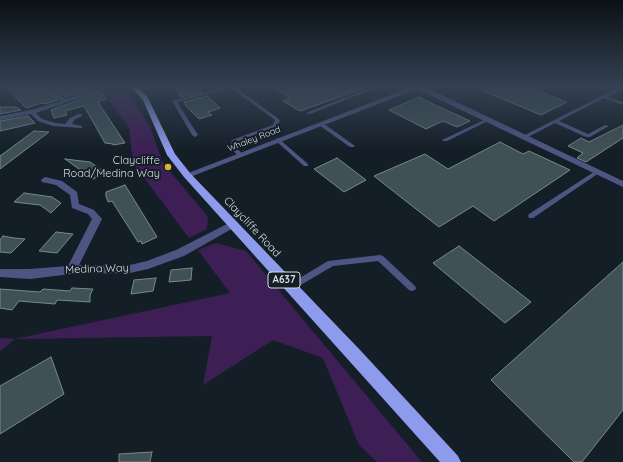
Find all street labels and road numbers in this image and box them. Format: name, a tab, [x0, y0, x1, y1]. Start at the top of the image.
street label: Whaley Road	[226, 124, 282, 154]
street label: Claycliffe Road	[221, 194, 283, 260]
street label: Medina Way	[65, 261, 129, 277]
road number: A637	[268, 272, 300, 288]

